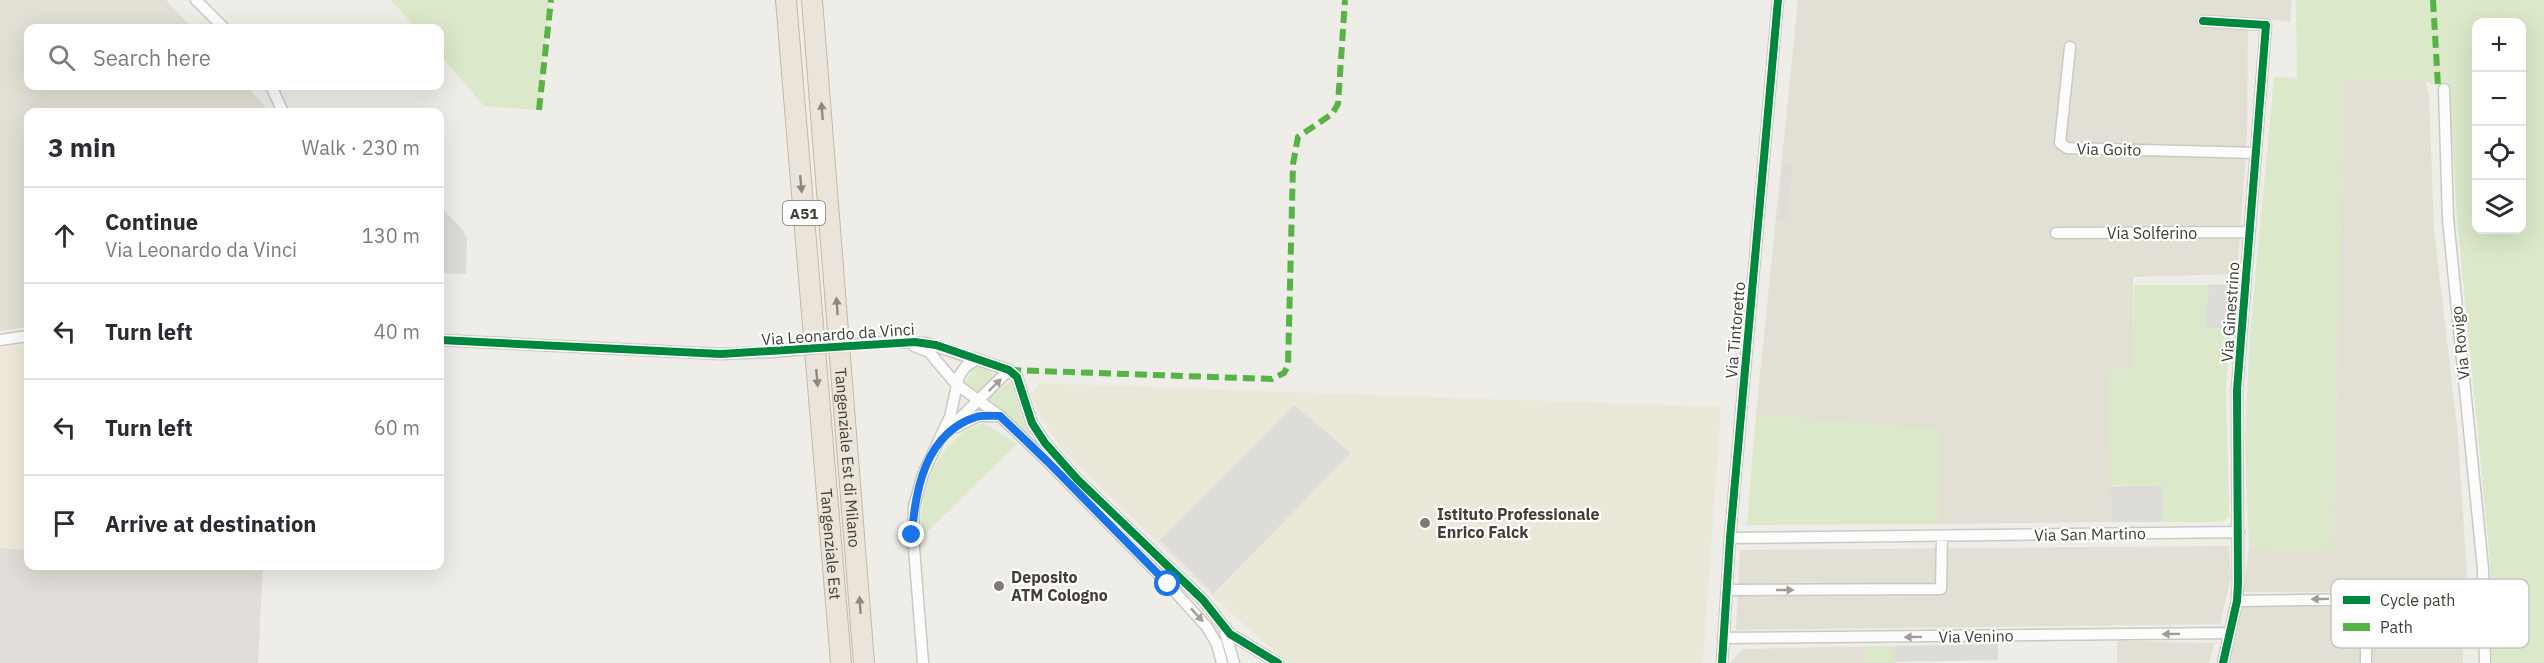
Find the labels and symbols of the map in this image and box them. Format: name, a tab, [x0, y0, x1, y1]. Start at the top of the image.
one-way arrow	[817, 102, 827, 121]
street label: Via Goito	[2077, 138, 2142, 160]
one-way arrow	[797, 174, 806, 193]
road number: A51	[783, 201, 825, 225]
street label: Via Solferino	[2107, 223, 2197, 243]
street label: Via Ginestrino	[2217, 261, 2243, 363]
street label: Via Tintoretto	[1721, 281, 1749, 379]
one-way arrow	[832, 296, 842, 315]
street label: Via Rovigo	[2446, 305, 2474, 381]
street label: Via Leonardo da Vinci	[761, 319, 915, 349]
street label: Tangenziale Est di Milano	[833, 366, 865, 548]
one-way arrow	[813, 369, 822, 388]
one-way arrow	[987, 379, 1001, 393]
street label: Tangenziale Est	[817, 489, 845, 601]
place label: Istituto Professionale Enrico Falck	[1437, 504, 1599, 542]
marker: Istituto Professionale Enrico Falck	[1418, 516, 1432, 530]
route end	[898, 521, 924, 547]
street label: Via San Martino	[2034, 523, 2146, 545]
place label: Deposito ATM Cologno	[1011, 567, 1108, 605]
route start	[1154, 570, 1180, 596]
marker: Deposito ATM Cologno	[992, 579, 1006, 593]
legend	[2331, 579, 2529, 648]
one-way arrow	[1776, 585, 1795, 595]
text: Cycle path	[2380, 590, 2455, 610]
one-way arrow	[855, 595, 865, 614]
one-way arrow	[2310, 595, 2329, 604]
one-way arrow	[1190, 607, 1203, 622]
text: Path	[2380, 617, 2413, 637]
street label: Via Venino	[1938, 625, 2014, 647]
one-way arrow	[2161, 629, 2180, 639]
one-way arrow	[1903, 632, 1922, 641]

